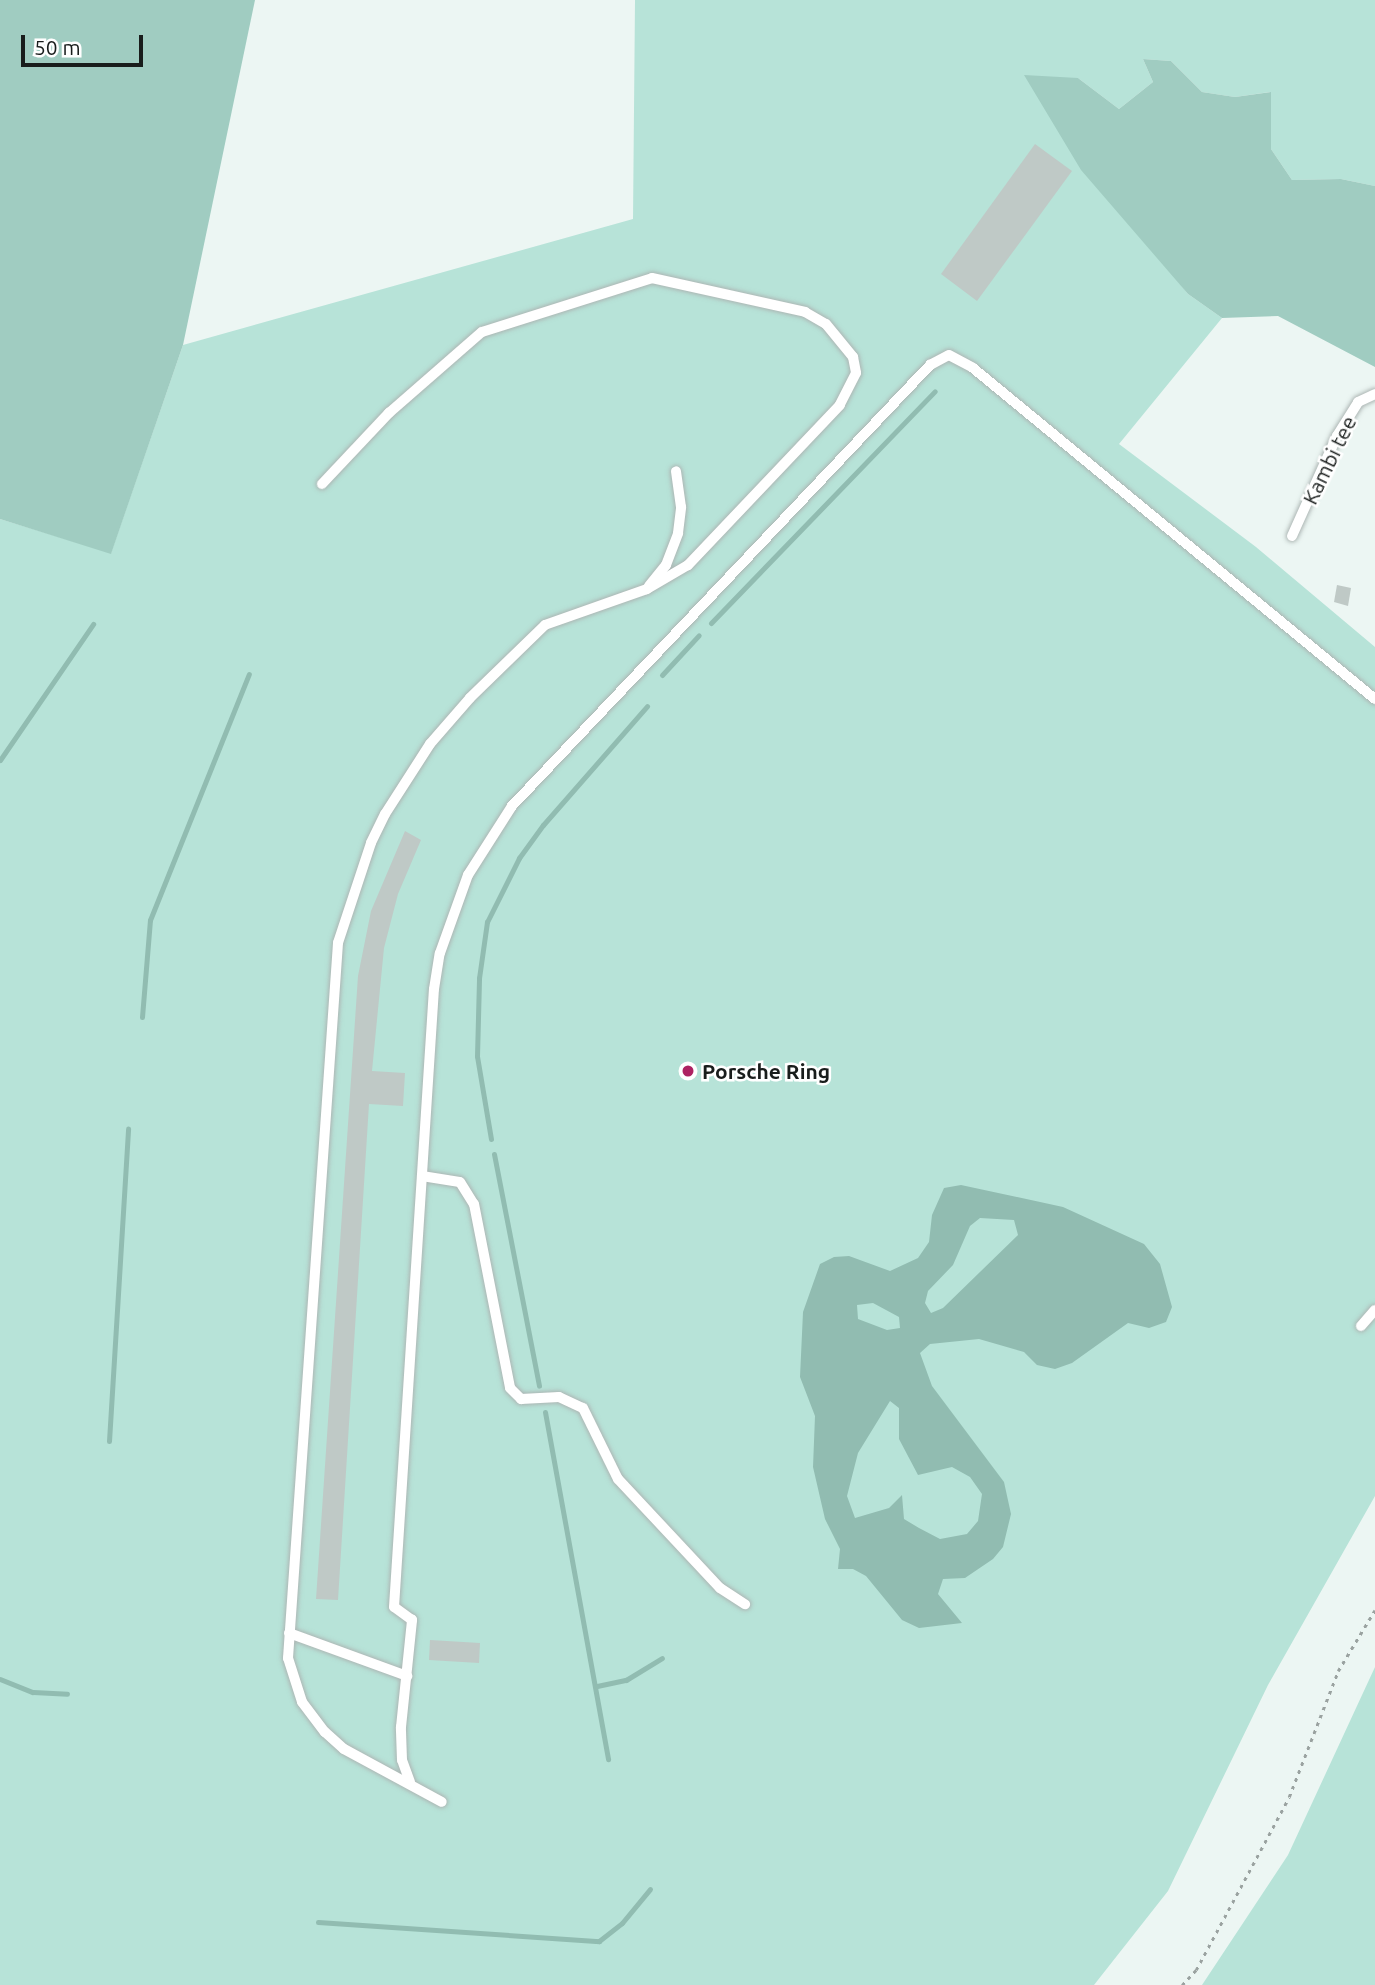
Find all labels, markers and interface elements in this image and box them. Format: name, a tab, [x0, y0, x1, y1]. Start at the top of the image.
scale bar	[24, 21, 147, 65]
text: 50 m	[34, 35, 81, 59]
street label: Kambi tee	[1297, 412, 1361, 508]
place label: Porsche Ring	[702, 1058, 830, 1084]
marker: Porsche Ring	[680, 1063, 696, 1079]

